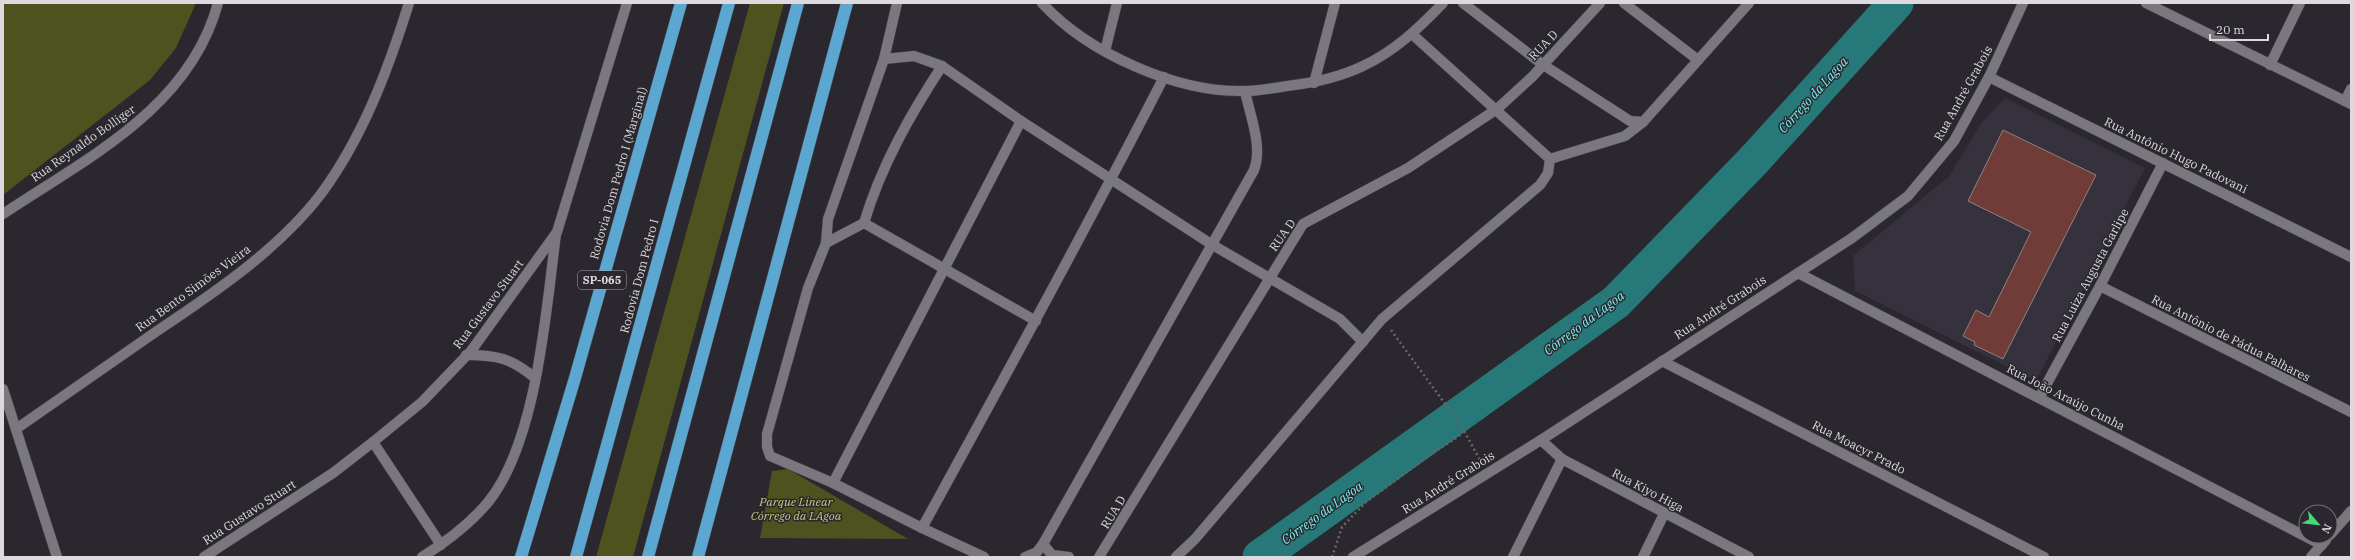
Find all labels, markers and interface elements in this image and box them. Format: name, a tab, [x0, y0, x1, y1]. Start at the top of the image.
scale bar	[2210, 16, 2268, 42]
text: 20 m	[2216, 22, 2245, 37]
street label: RUA D	[1525, 27, 1561, 63]
street label: Rua André Grabois	[1931, 43, 1995, 143]
water label: Córrego da Lagoa	[1774, 53, 1852, 137]
street label: Rodovia Dom Pedro I (Marginal)	[586, 85, 650, 261]
street label: Rua Reynaldo Bolliger	[28, 101, 139, 185]
street label: Rua Antônio Hugo Padovani	[2102, 114, 2250, 196]
street label: Rua Luiza Augusta Garlipe	[2048, 206, 2132, 344]
street label: RUA D	[1266, 216, 1298, 254]
street label: Rodovia Dom Pedro I	[617, 217, 661, 335]
street label: Rua Bento Simões Vieira	[133, 241, 254, 335]
street label: Rua Gustavo Stuart	[449, 256, 527, 352]
road number: SP-065	[578, 271, 626, 289]
street label: Rua André Grabois	[1671, 272, 1769, 342]
water label: Córrego da Lagoa	[1540, 287, 1628, 359]
street label: Rua Antônio de Pádua Palhares	[2149, 291, 2313, 385]
street label: Rua João Araújo Cunha	[2004, 361, 2128, 434]
street label: Rua Moacyr Prado	[1810, 417, 1908, 477]
street label: Rua André Grabois	[1399, 447, 1497, 517]
street label: Rua Kiyo Higa	[1610, 465, 1687, 515]
street label: Rua Gustavo Stuart	[200, 476, 298, 548]
water label: Córrego da Lagoa	[1278, 478, 1366, 548]
street label: RUA D	[1097, 493, 1129, 531]
park label: Parque Linear Córrego da LAgoa	[751, 494, 842, 523]
north arrow	[2298, 504, 2338, 544]
text: N	[2318, 522, 2335, 536]

